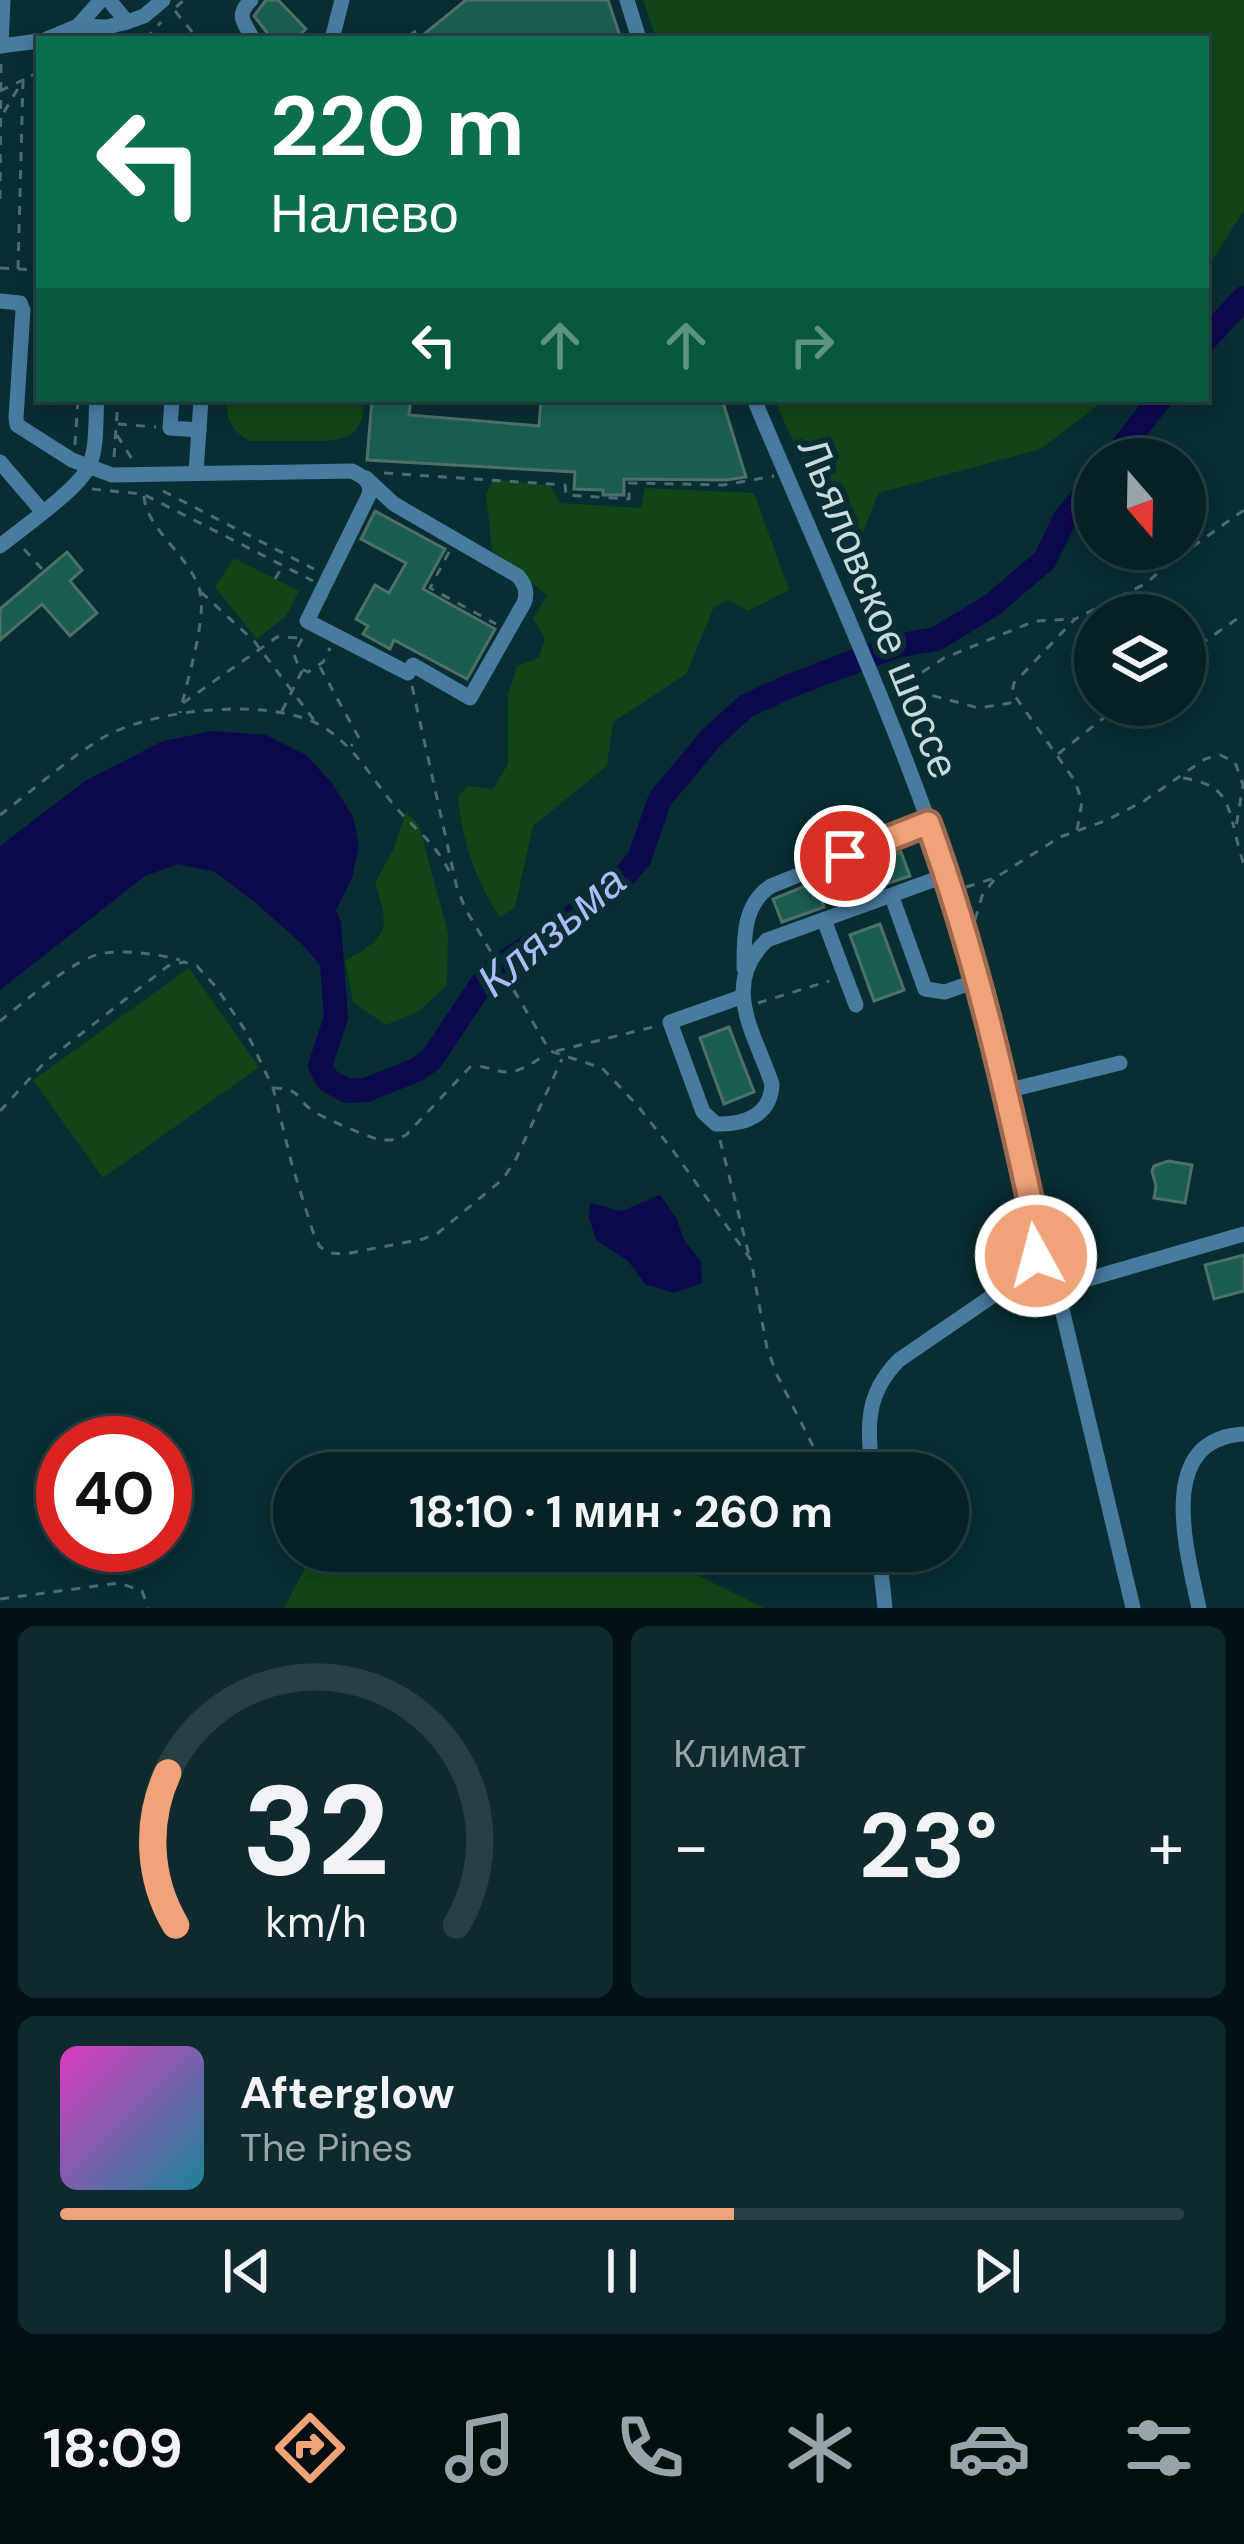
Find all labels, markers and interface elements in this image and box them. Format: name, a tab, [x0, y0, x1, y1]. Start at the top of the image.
text: 220 m	[270, 72, 525, 181]
icon: left	[72, 84, 228, 240]
text: Налево	[270, 178, 459, 249]
icon: left	[401, 312, 467, 378]
icon: ahead	[527, 312, 593, 378]
icon: ahead	[653, 312, 719, 378]
icon: right	[779, 312, 845, 378]
street label: Льяловское шоссе	[785, 430, 972, 787]
north arrow	[1074, 438, 1206, 570]
map controls	[1074, 438, 1206, 726]
button: layers	[1074, 594, 1206, 726]
pin	[794, 805, 896, 907]
icon: arrive	[812, 823, 878, 889]
water label: Клязьма	[465, 851, 638, 1010]
position arrow	[973, 1193, 1099, 1319]
speed limit sign: 40	[36, 1416, 192, 1572]
text: 18:10 · 1 мин · 260 m	[409, 1482, 833, 1541]
text: Климат	[673, 1728, 806, 1779]
text: 32	[242, 1750, 389, 1913]
text: 23°	[859, 1788, 998, 1905]
text: −	[673, 1804, 709, 1889]
text: +	[1148, 1804, 1184, 1889]
text: km/h	[265, 1894, 366, 1950]
text: Afterglow	[240, 2063, 455, 2122]
text: The Pines	[240, 2122, 413, 2173]
icon: previous	[214, 2238, 280, 2304]
icon: pause	[589, 2238, 655, 2304]
icon: next	[964, 2238, 1030, 2304]
icon: directions	[268, 2406, 352, 2490]
icon: music	[438, 2406, 522, 2490]
icon: phone	[608, 2406, 692, 2490]
icon: climate	[778, 2406, 862, 2490]
icon: car	[947, 2406, 1031, 2490]
icon: filters	[1117, 2406, 1201, 2490]
text: 18:09	[43, 2413, 183, 2484]

